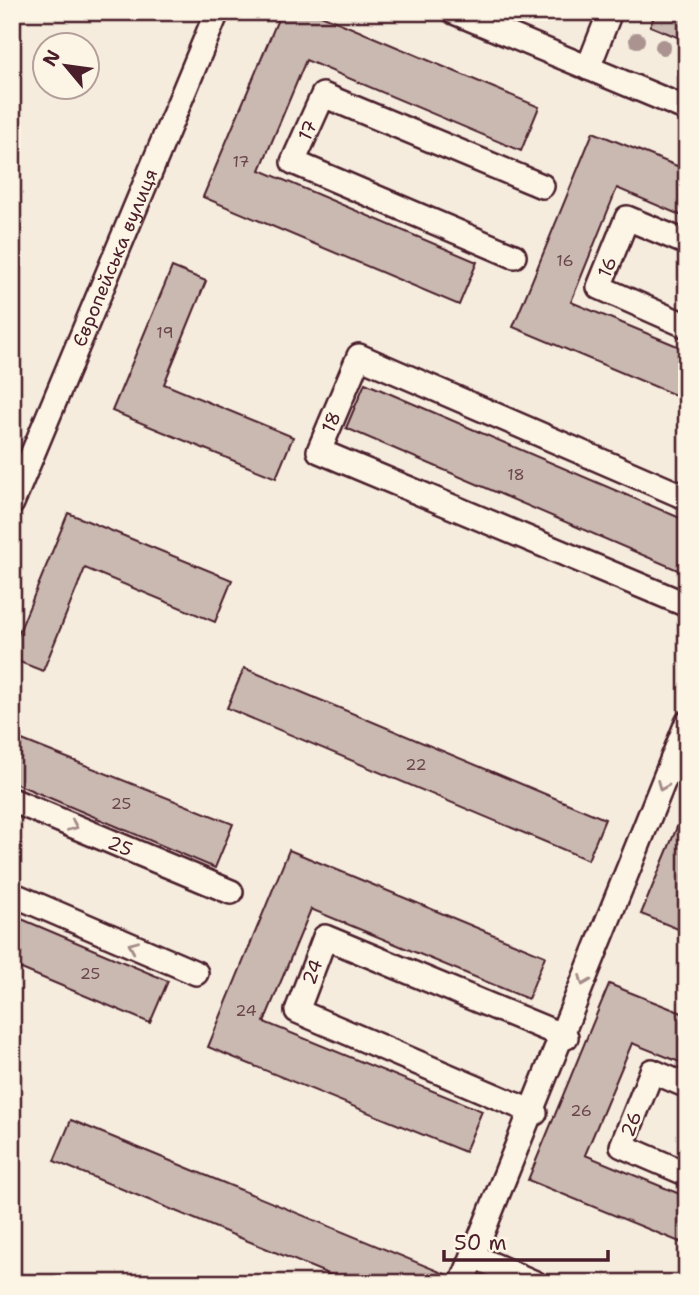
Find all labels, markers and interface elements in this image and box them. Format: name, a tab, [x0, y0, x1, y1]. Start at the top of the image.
north arrow	[32, 32, 102, 102]
text: N	[37, 45, 66, 71]
street label: 17	[292, 116, 323, 145]
house number: 17	[232, 151, 250, 172]
street label: Європейська вулиця	[66, 165, 163, 350]
house number: 16	[556, 250, 574, 271]
street label: 16	[592, 253, 622, 281]
house number: 19	[156, 322, 174, 343]
street label: 18	[315, 407, 347, 437]
house number: 18	[507, 464, 525, 485]
house number: 22	[405, 754, 427, 775]
one-way arrow	[656, 780, 670, 792]
house number: 25	[111, 793, 131, 814]
one-way arrow	[66, 818, 79, 832]
street label: 25	[104, 829, 137, 862]
one-way arrow	[128, 940, 141, 954]
street label: 24	[296, 955, 328, 988]
house number: 25	[80, 963, 100, 984]
one-way arrow	[578, 975, 592, 987]
house number: 24	[235, 1000, 257, 1021]
house number: 26	[570, 1100, 592, 1121]
street label: 26	[615, 1107, 647, 1141]
scale bar	[444, 1218, 608, 1262]
text: 50 m	[454, 1229, 507, 1257]

